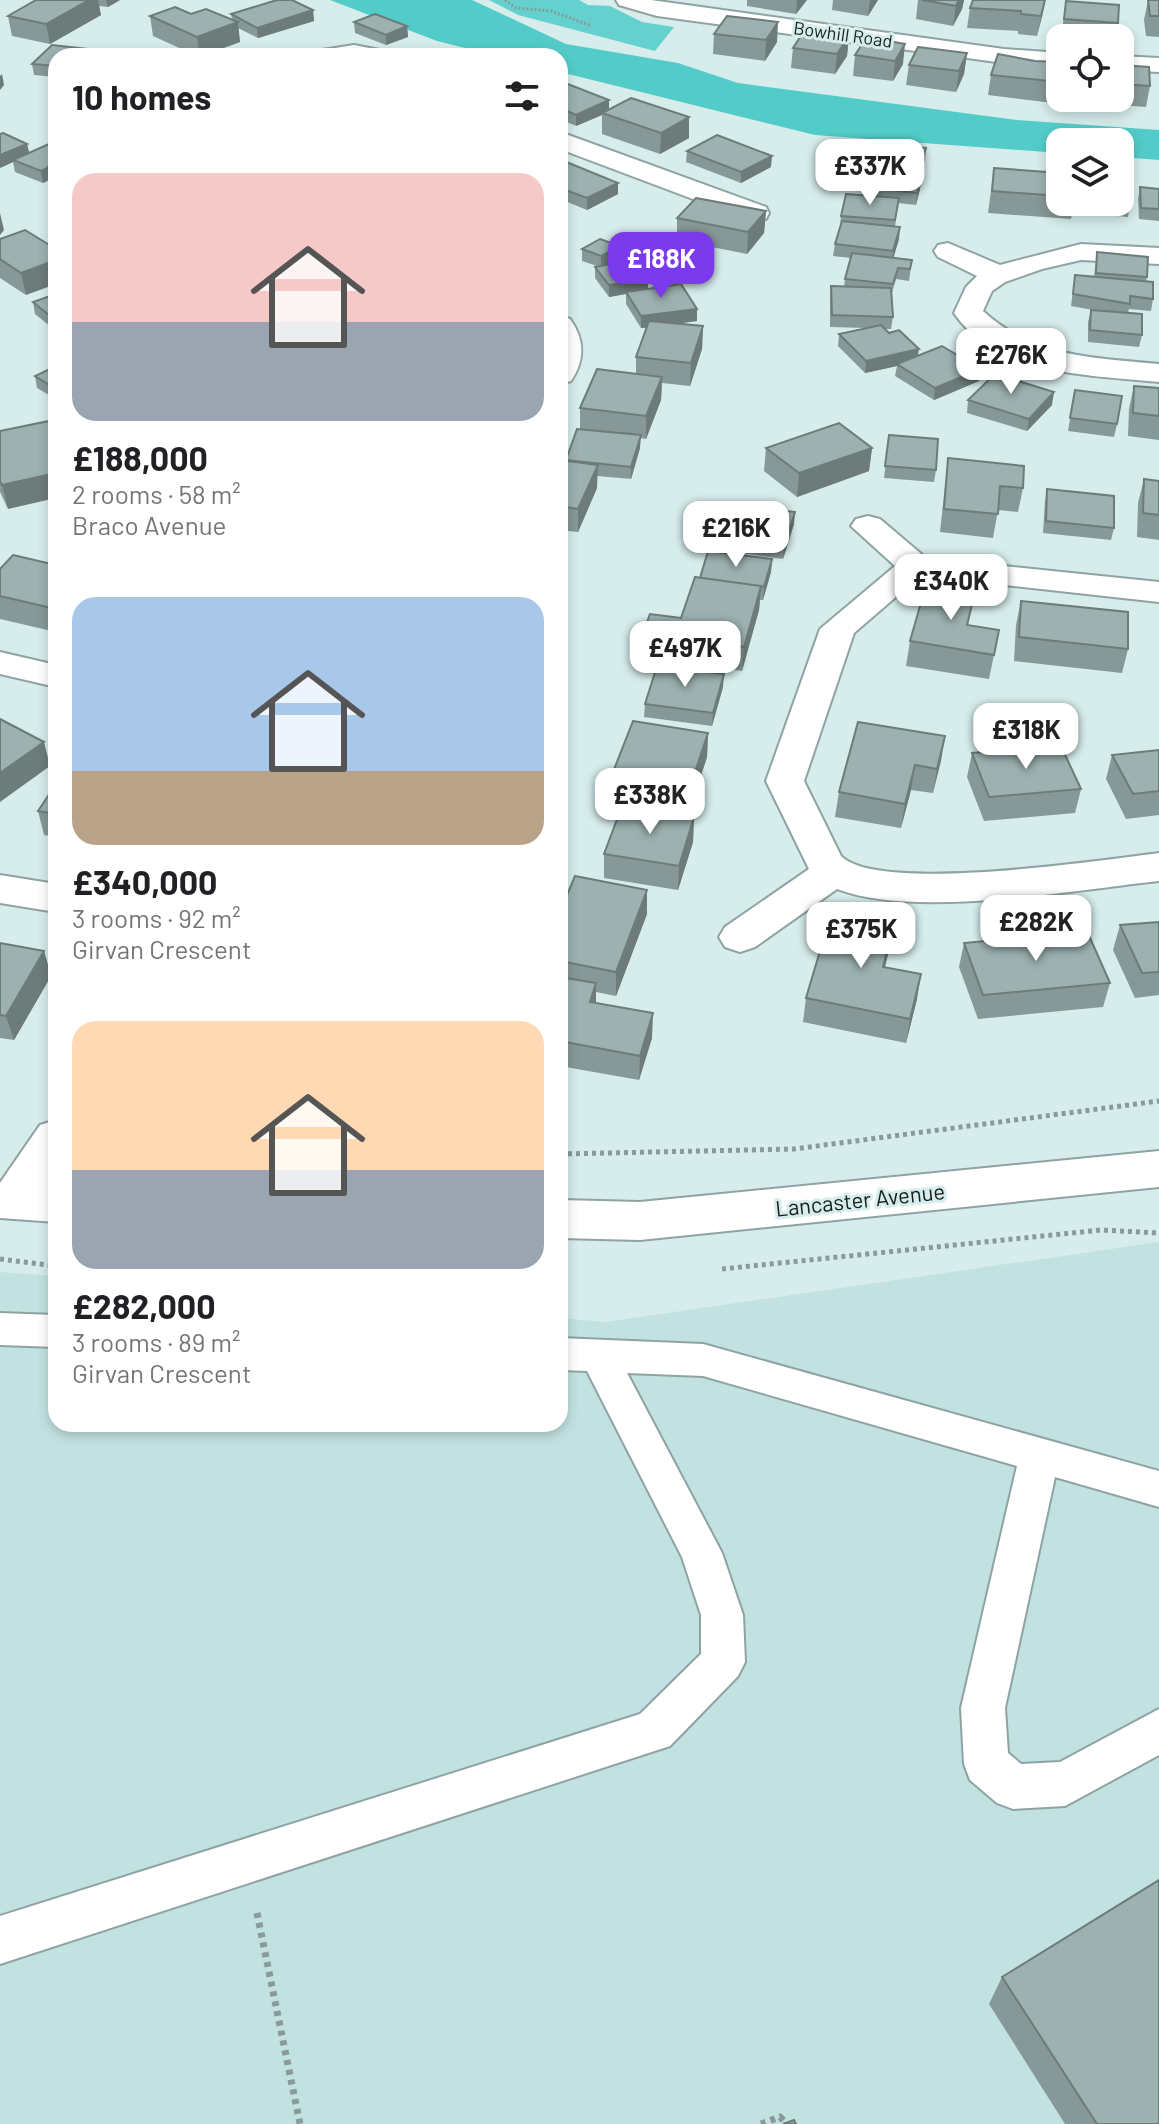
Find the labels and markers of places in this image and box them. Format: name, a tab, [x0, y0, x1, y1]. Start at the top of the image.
pin: £337K	[814, 139, 926, 207]
pin: £188K	[605, 232, 717, 300]
pin: £276K	[955, 328, 1067, 396]
pin: £216K	[680, 501, 792, 569]
pin: £340K	[895, 554, 1007, 622]
pin: £497K	[629, 621, 741, 689]
pin: £318K	[970, 703, 1082, 771]
pin: £338K	[594, 768, 706, 836]
pin: £282K	[980, 895, 1092, 963]
pin: £375K	[805, 902, 917, 970]

